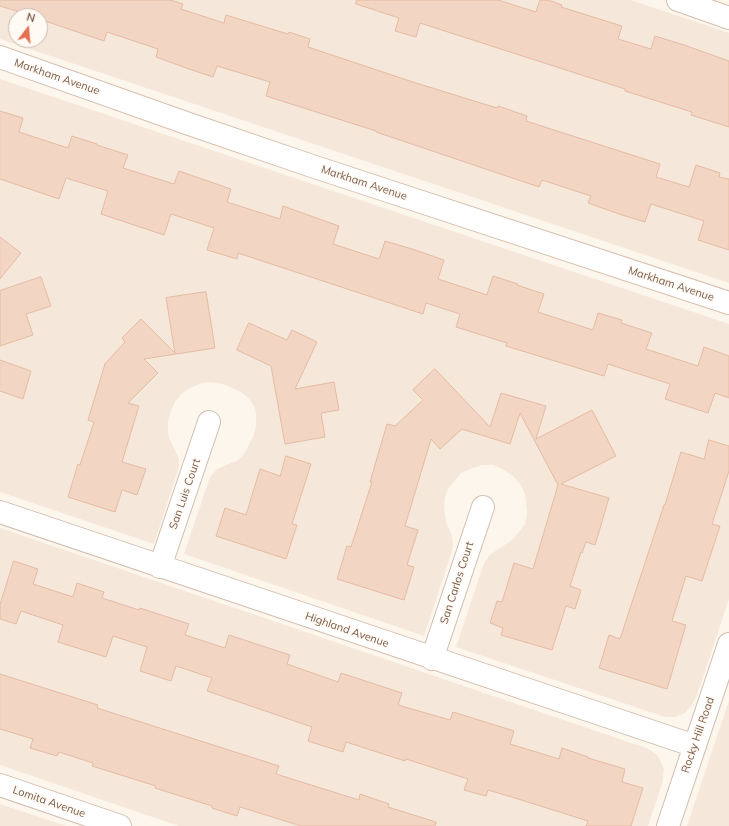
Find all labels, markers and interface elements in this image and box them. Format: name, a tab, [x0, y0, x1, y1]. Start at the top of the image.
north arrow	[8, 8, 48, 48]
text: N	[25, 10, 37, 25]
street label: Markham Avenue	[12, 56, 102, 98]
street label: Markham Avenue	[319, 163, 409, 203]
street label: Markham Avenue	[626, 264, 716, 304]
street label: San Luis Court	[167, 457, 203, 531]
street label: San Carlos Court	[437, 540, 477, 626]
street label: Highland Avenue	[303, 610, 391, 650]
street label: Rocky Hill Road	[679, 695, 717, 775]
street label: Lomita Avenue	[11, 783, 87, 821]

